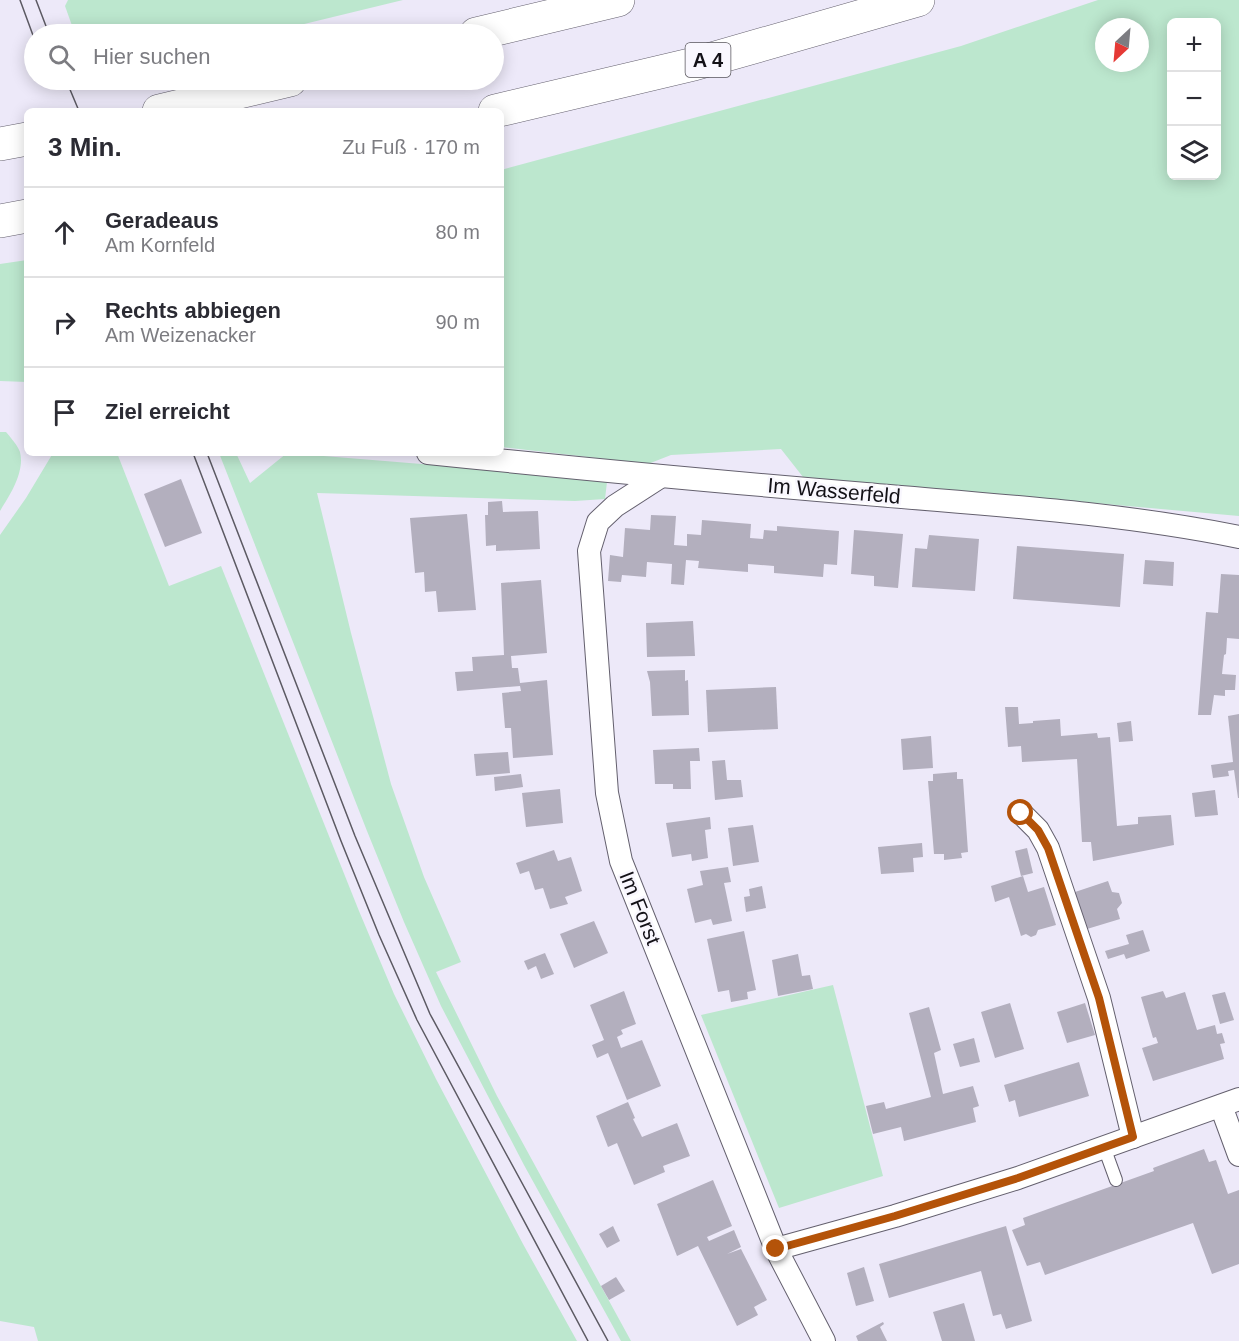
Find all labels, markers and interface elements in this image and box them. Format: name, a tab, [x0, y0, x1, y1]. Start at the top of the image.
north arrow	[1095, 18, 1149, 72]
map controls	[1167, 18, 1221, 180]
button: +	[1167, 18, 1221, 72]
search box	[24, 24, 504, 90]
icon: search	[45, 41, 78, 74]
road number: A 4	[686, 43, 730, 77]
text: Hier suchen	[93, 44, 210, 69]
button: −	[1167, 72, 1221, 126]
button: layers	[1167, 126, 1221, 180]
text: 3 Min.	[48, 132, 122, 162]
text: Zu Fuß · 170 m	[342, 136, 480, 158]
text: Geradeaus	[105, 208, 219, 233]
icon: ahead	[48, 216, 81, 249]
text: 80 m	[436, 221, 480, 243]
text: Am Kornfeld	[105, 234, 215, 256]
text: Rechts abbiegen	[105, 298, 281, 323]
icon: right	[48, 306, 81, 339]
text: 90 m	[436, 311, 480, 333]
text: Am Weizenacker	[105, 324, 256, 346]
icon: arrive	[48, 396, 81, 429]
text: Ziel erreicht	[105, 399, 230, 424]
street label: Im Wasserfeld	[767, 473, 902, 508]
route start	[1007, 799, 1033, 825]
street label: Im Forst	[615, 868, 666, 948]
route end	[762, 1235, 788, 1261]

